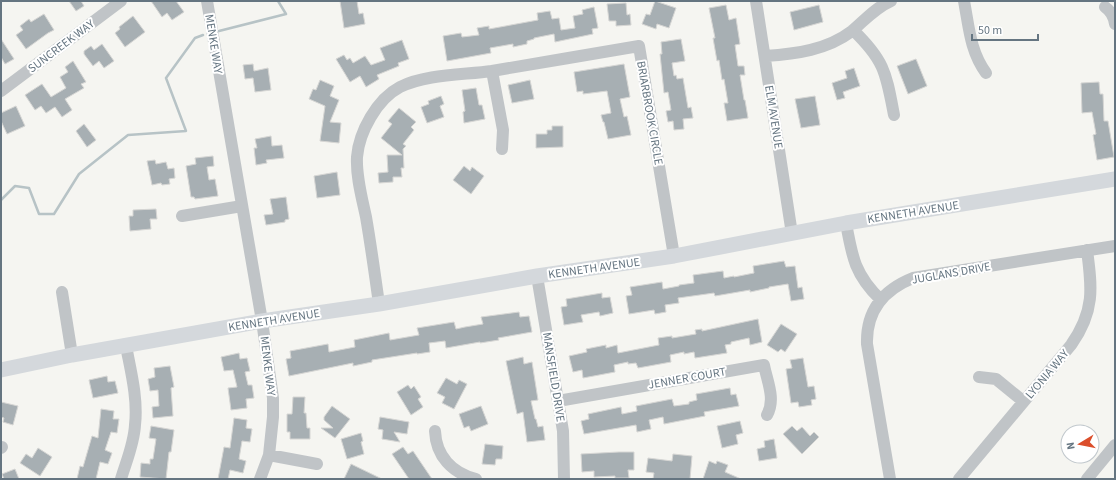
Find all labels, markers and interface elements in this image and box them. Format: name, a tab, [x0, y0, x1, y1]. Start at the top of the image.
street label: MENKE WAY	[200, 13, 227, 75]
street label: SUNCREEK WAY	[25, 16, 98, 77]
scale bar	[972, 16, 1038, 42]
text: 50 m	[978, 22, 1002, 39]
street label: BRIARBROOK CIRCLE	[632, 60, 667, 166]
street label: ELM AVENUE	[760, 84, 787, 150]
street label: KENNETH AVENUE	[866, 197, 960, 228]
street label: KENNETH AVENUE	[547, 254, 641, 283]
street label: JUGLANS DRIVE	[910, 258, 992, 289]
street label: KENNETH AVENUE	[227, 305, 321, 336]
street label: MANSFIELD DRIVE	[538, 331, 569, 423]
street label: MENKE WAY	[255, 335, 280, 397]
street label: LYONIA WAY	[1022, 346, 1073, 403]
street label: JENNER COURT	[647, 363, 728, 394]
north arrow	[1060, 424, 1100, 464]
text: N	[1063, 441, 1079, 451]

